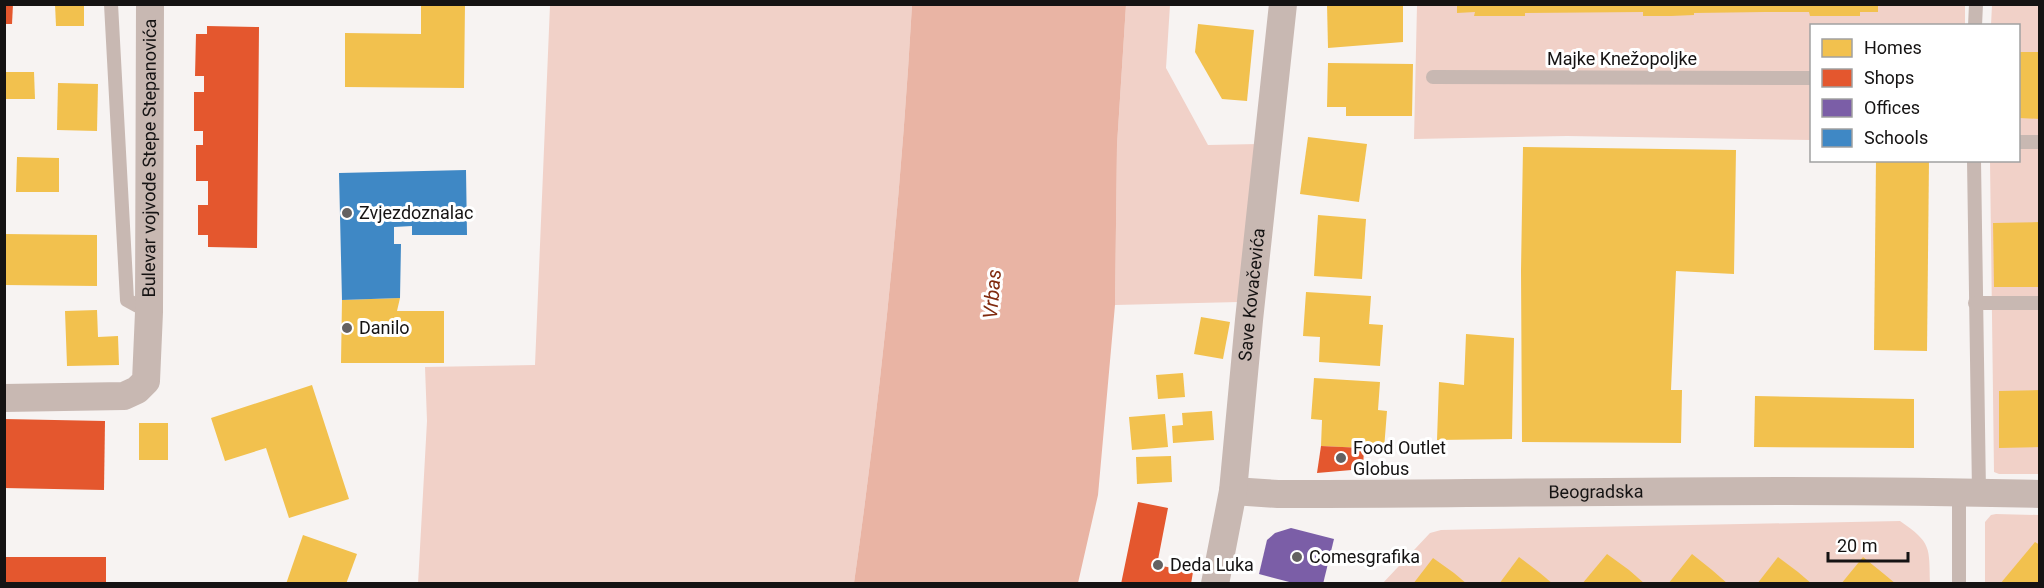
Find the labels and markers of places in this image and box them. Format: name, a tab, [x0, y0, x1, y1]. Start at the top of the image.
place label: Zvjezdoznalac	[359, 202, 473, 223]
marker: Zvjezdoznalac	[340, 206, 354, 220]
place label: Danilo	[359, 317, 410, 338]
marker: Danilo	[340, 321, 354, 335]
place label: Food Outlet Globus	[1353, 437, 1446, 479]
marker: Food Outlet Globus	[1334, 451, 1348, 465]
place label: Comesgrafika	[1309, 546, 1420, 567]
marker: Comesgrafika	[1290, 550, 1304, 564]
place label: Deda Luka	[1170, 554, 1254, 575]
marker: Deda Luka	[1151, 558, 1165, 572]

